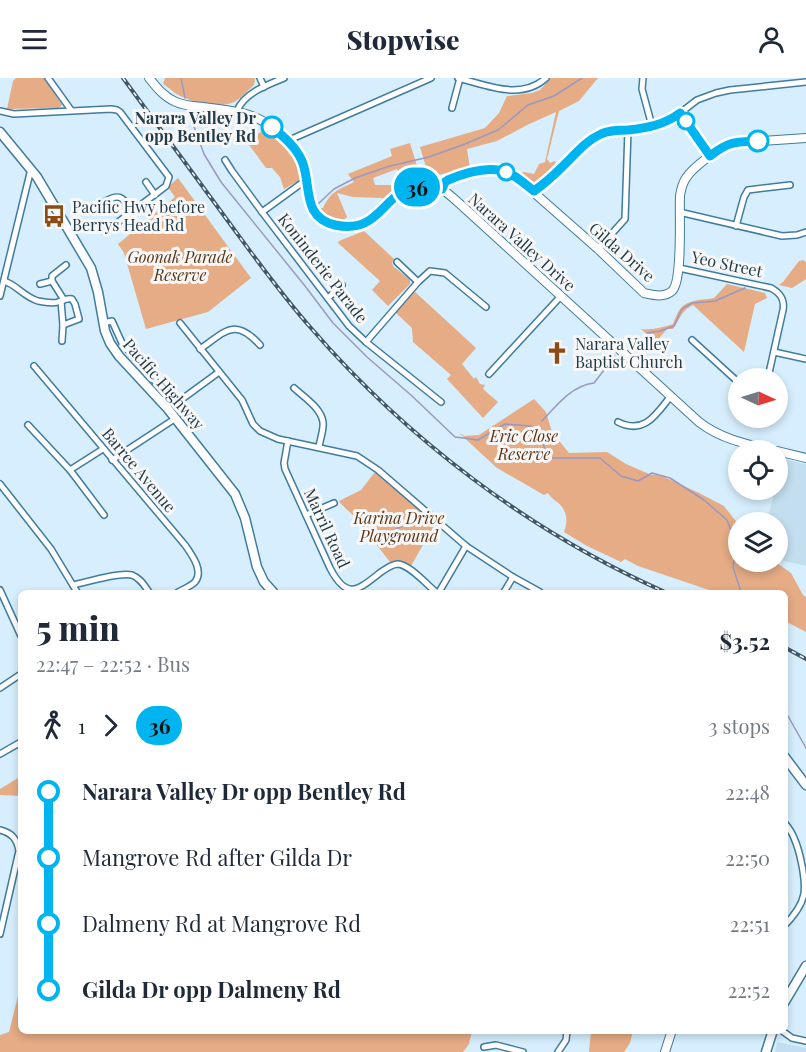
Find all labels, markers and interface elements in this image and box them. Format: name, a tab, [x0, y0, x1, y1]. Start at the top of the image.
text: Stopwise	[346, 21, 460, 57]
icon: menu	[18, 23, 51, 56]
icon: person	[755, 23, 788, 56]
place label: Narara Valley Dr opp Bentley Rd	[135, 107, 257, 146]
unlabelled marker	[677, 112, 695, 130]
marker: Narara Valley Dr opp Bentley Rd	[261, 116, 283, 138]
unlabelled marker	[747, 130, 769, 152]
unlabelled marker	[497, 163, 515, 181]
line badge: 36	[390, 168, 444, 206]
text: 36	[406, 173, 428, 201]
street label: Narara Valley Drive	[464, 188, 580, 295]
place label: Pacific Hwy before Berrys Head Rd	[72, 196, 205, 235]
bus stop icon: Pacific Hwy before Berrys Head Rd	[41, 203, 67, 229]
street label: Koninderie Parade	[274, 208, 373, 327]
street label: Gilda Drive	[585, 217, 660, 286]
park label: Goonak Parade Reserve	[128, 246, 233, 285]
street label: Yeo Street	[689, 246, 765, 281]
place label: Narara Valley Baptist Church	[575, 333, 683, 372]
street label: Pacific Highway	[119, 334, 210, 434]
church icon: Narara Valley Baptist Church	[544, 340, 570, 366]
north arrow	[728, 368, 788, 428]
map controls	[728, 368, 788, 572]
street label: Barree Avenue	[98, 423, 181, 516]
park label: Eric Close Reserve	[489, 425, 558, 464]
button: locate	[728, 440, 788, 500]
street label: Marril Road	[300, 485, 355, 571]
park label: Karina Drive Playground	[353, 507, 445, 546]
button: layers	[728, 512, 788, 572]
text: 5 min	[36, 605, 120, 649]
text: $3.52	[719, 626, 770, 656]
text: 22:47 – 22:52 · Bus	[36, 650, 190, 677]
icon: walk	[36, 709, 69, 742]
icon: forward	[94, 709, 127, 742]
text: 36	[148, 711, 170, 739]
text: 1	[78, 712, 85, 739]
text: 3 stops	[708, 712, 770, 739]
text: Narara Valley Dr opp Bentley Rd	[82, 776, 406, 806]
text: 22:48	[725, 778, 770, 805]
text: Mangrove Rd after Gilda Dr	[82, 842, 352, 872]
text: 22:50	[725, 844, 770, 871]
text: Dalmeny Rd at Mangrove Rd	[82, 908, 361, 938]
text: 22:51	[730, 910, 770, 937]
text: Gilda Dr opp Dalmeny Rd	[82, 974, 341, 1004]
text: 22:52	[728, 976, 770, 1003]

